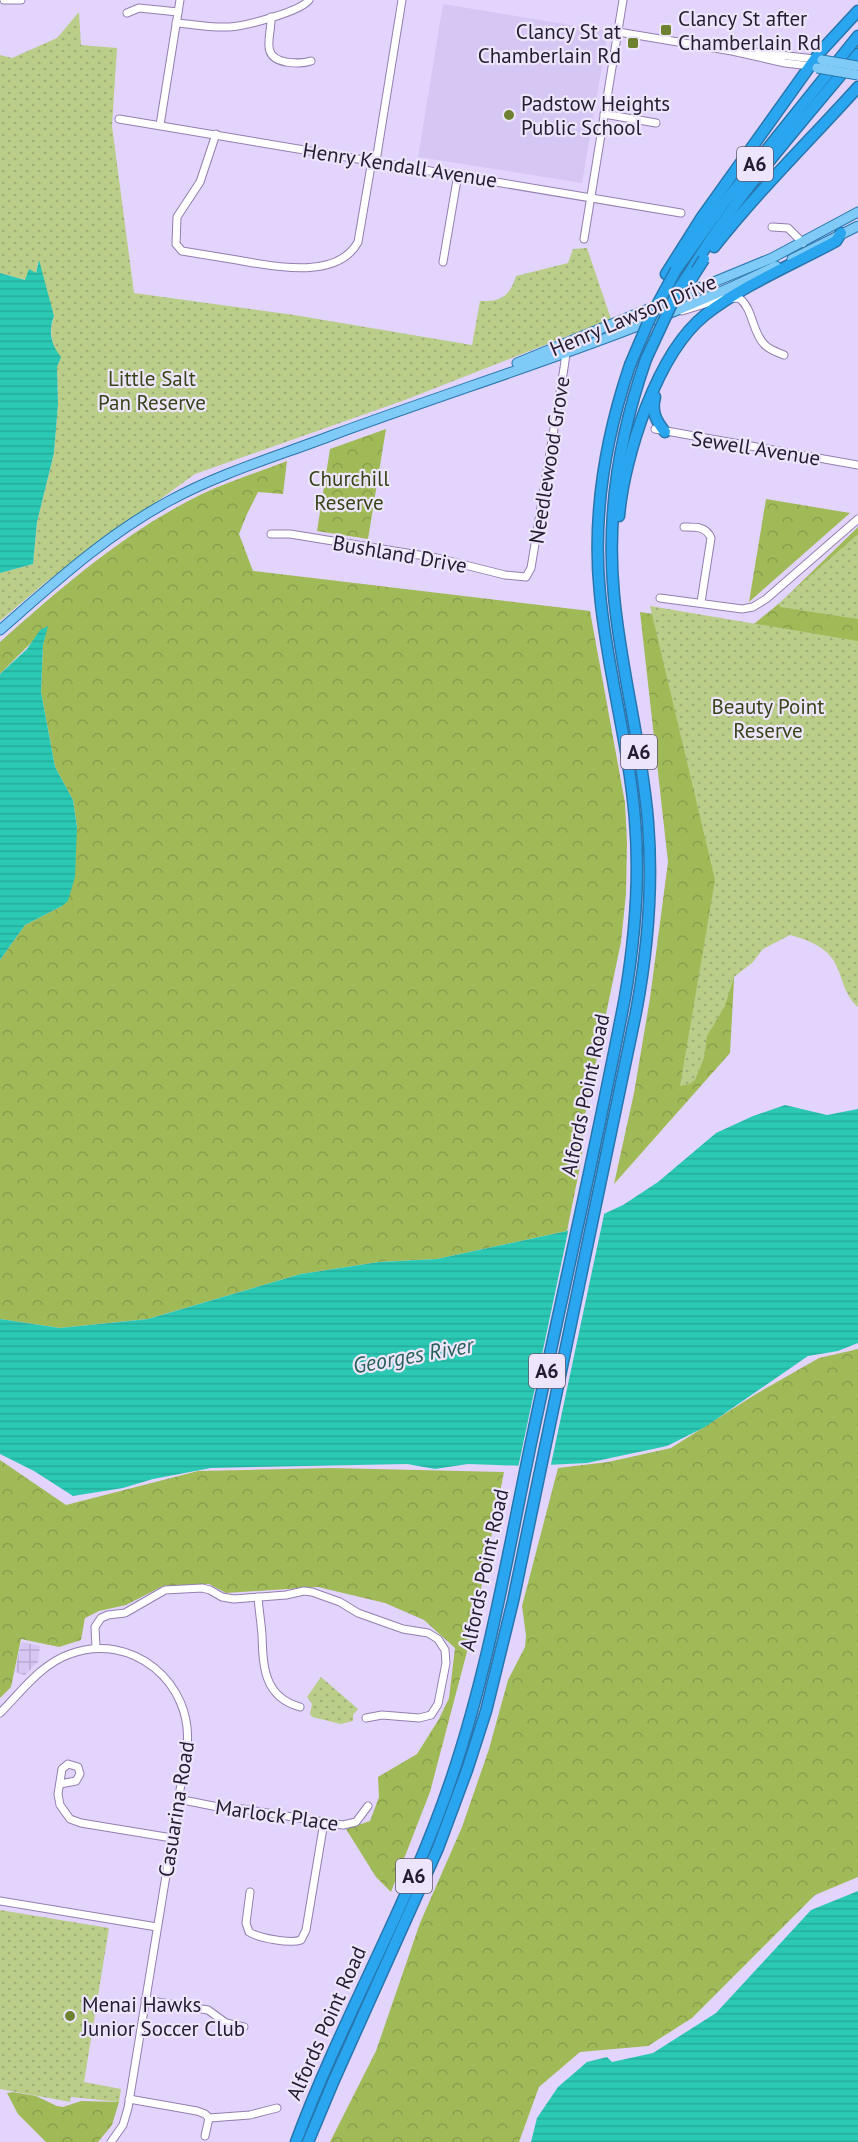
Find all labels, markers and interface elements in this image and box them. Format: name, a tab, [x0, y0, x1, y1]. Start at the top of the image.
place label: Clancy St after Chamberlain Rd	[678, 5, 821, 56]
place label: Clancy St at Chamberlain Rd	[478, 18, 621, 69]
marker: Clancy St after Chamberlain Rd	[659, 23, 673, 37]
marker: Clancy St at Chamberlain Rd	[626, 36, 640, 50]
place label: Padstow Heights Public School	[521, 90, 670, 141]
marker: Padstow Heights Public School	[502, 108, 516, 122]
street label: Henry Kendall Avenue	[301, 136, 499, 194]
road number: A6	[737, 147, 773, 181]
street label: Henry Lawson Drive	[546, 268, 720, 362]
park label: Little Salt Pan Reserve	[98, 365, 206, 416]
street label: Needlewood Grove	[522, 374, 576, 546]
street label: Sewell Avenue	[690, 424, 822, 472]
park label: Churchill Reserve	[309, 465, 389, 516]
street label: Bushland Drive	[331, 529, 469, 579]
park label: Beauty Point Reserve	[712, 693, 824, 744]
road number: A6	[621, 735, 657, 769]
street label: Alfords Point Road	[555, 1011, 615, 1179]
water label: Georges River	[351, 1330, 477, 1379]
road number: A6	[529, 1354, 565, 1388]
street label: Alfords Point Road	[454, 1486, 514, 1654]
street label: Casuarina Road	[152, 1739, 200, 1879]
street label: Marlock Place	[214, 1793, 340, 1837]
road number: A6	[396, 1859, 432, 1893]
street label: Alfords Point Road	[280, 1942, 372, 2104]
place label: Menai Hawks Junior Soccer Club	[81, 1991, 245, 2042]
marker: Menai Hawks Junior Soccer Club	[63, 2009, 77, 2023]

